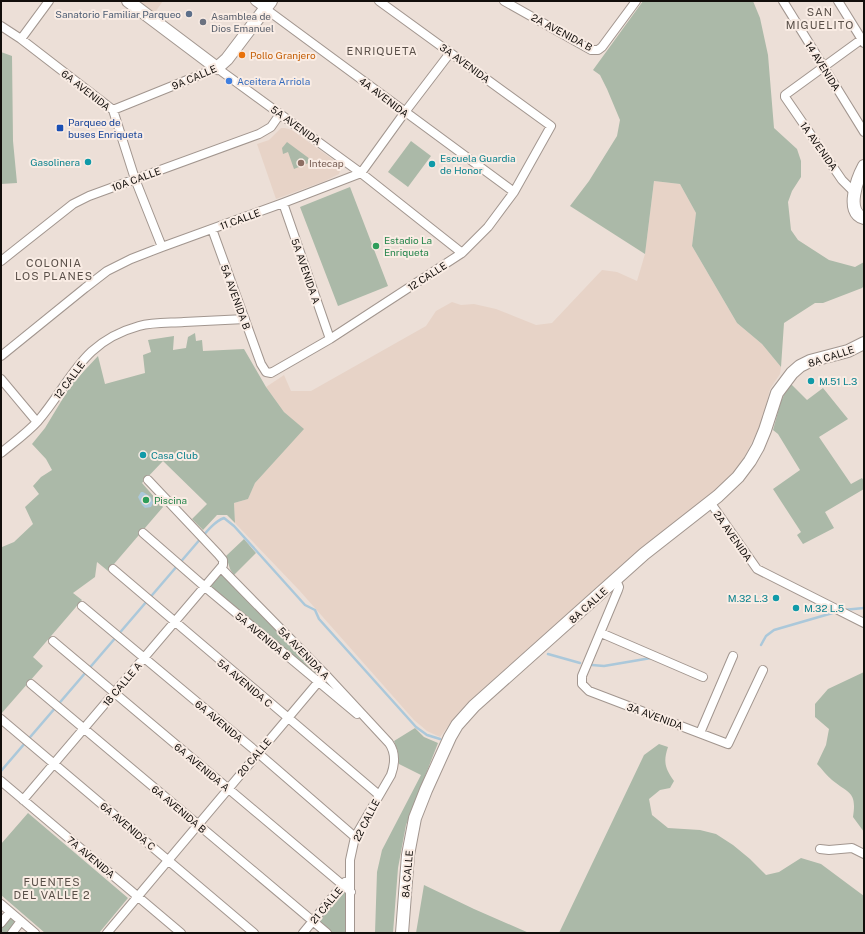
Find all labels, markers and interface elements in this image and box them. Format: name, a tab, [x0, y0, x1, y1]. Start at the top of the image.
district label: SAN MIGUELITO	[786, 6, 854, 31]
place label: Sanatorio Familiar Parqueo	[55, 8, 181, 20]
marker: Sanatorio Familiar Parqueo	[184, 9, 194, 19]
place label: Asamblea de Dios Emanuel	[211, 10, 274, 34]
street label: 2A AVENIDA B	[529, 11, 595, 53]
marker: Asamblea de Dios Emanuel	[198, 17, 208, 27]
street label: 14 AVENIDA	[803, 39, 843, 93]
street label: 3A AVENIDA	[438, 41, 492, 85]
district label: ENRIQUETA	[347, 45, 417, 57]
place label: Pollo Granjero	[250, 49, 316, 61]
marker: Pollo Granjero	[237, 50, 247, 60]
street label: 9A CALLE	[170, 62, 218, 92]
street label: 6A AVENIDA	[59, 67, 113, 113]
street label: 4A AVENIDA	[357, 74, 411, 120]
place label: Aceitera Arriola	[237, 75, 310, 87]
marker: Aceitera Arriola	[224, 76, 234, 86]
street label: 5A AVENIDA	[269, 103, 323, 147]
place label: Parqueo de buses Enriqueta	[68, 116, 143, 140]
street label: 1A AVENIDA	[798, 119, 840, 173]
marker: Parqueo de buses Enriqueta	[55, 123, 65, 133]
place label: Escuela Guardia de Honor	[440, 152, 516, 176]
place label: Gasolinera	[30, 156, 80, 168]
marker: Gasolinera	[83, 157, 93, 167]
place label: Intecap	[309, 157, 344, 169]
marker: Intecap	[296, 158, 306, 168]
marker: Escuela Guardia de Honor	[427, 159, 437, 169]
street label: 10A CALLE	[110, 165, 162, 193]
street label: 11 CALLE	[218, 206, 262, 232]
place label: Estadio La Enriqueta	[384, 234, 432, 258]
street label: 5A AVENIDA A	[289, 237, 323, 305]
marker: Estadio La Enriqueta	[371, 241, 381, 251]
district label: COLONIA LOS PLANES	[15, 257, 93, 282]
street label: 12 CALLE	[405, 259, 449, 293]
street label: 5A AVENIDA B	[219, 263, 253, 331]
street label: 8A CALLE	[806, 343, 856, 369]
street label: 12 CALLE	[51, 359, 87, 401]
place label: M.51 L.3	[819, 375, 857, 387]
marker: M.51 L.3	[806, 376, 816, 386]
place label: Casa Club	[151, 449, 198, 461]
marker: Casa Club	[138, 450, 148, 460]
place label: Piscina	[154, 494, 187, 506]
marker: Piscina	[141, 495, 151, 505]
street label: 2A AVENIDA	[711, 509, 755, 563]
street label: 8A CALLE	[566, 585, 610, 625]
place label: M.32 L.3	[728, 592, 768, 604]
marker: M.32 L.3	[771, 593, 781, 603]
place label: M.32 L.5	[804, 602, 844, 614]
marker: M.32 L.5	[791, 603, 801, 613]
street label: 5A AVENIDA B	[233, 609, 293, 663]
street label: 5A AVENIDA A	[276, 624, 332, 682]
street label: 5A AVENIDA C	[215, 656, 275, 710]
street label: 18 CALLE A	[100, 659, 144, 709]
street label: 6A AVENIDA	[193, 697, 245, 745]
street label: 3A AVENIDA	[625, 700, 685, 732]
street label: 20 CALLE	[235, 735, 273, 779]
street label: 6A AVENIDA A	[172, 740, 232, 794]
street label: 6A AVENIDA B	[149, 783, 209, 836]
street label: 22 CALLE	[350, 797, 382, 843]
street label: 6A AVENIDA C	[98, 799, 158, 853]
street label: 7A AVENIDA	[65, 834, 117, 880]
street label: 8A CALLE	[399, 850, 415, 898]
district label: FUENTES DEL VALLE 2	[13, 876, 91, 901]
street label: 21 CALLE	[307, 884, 345, 926]

